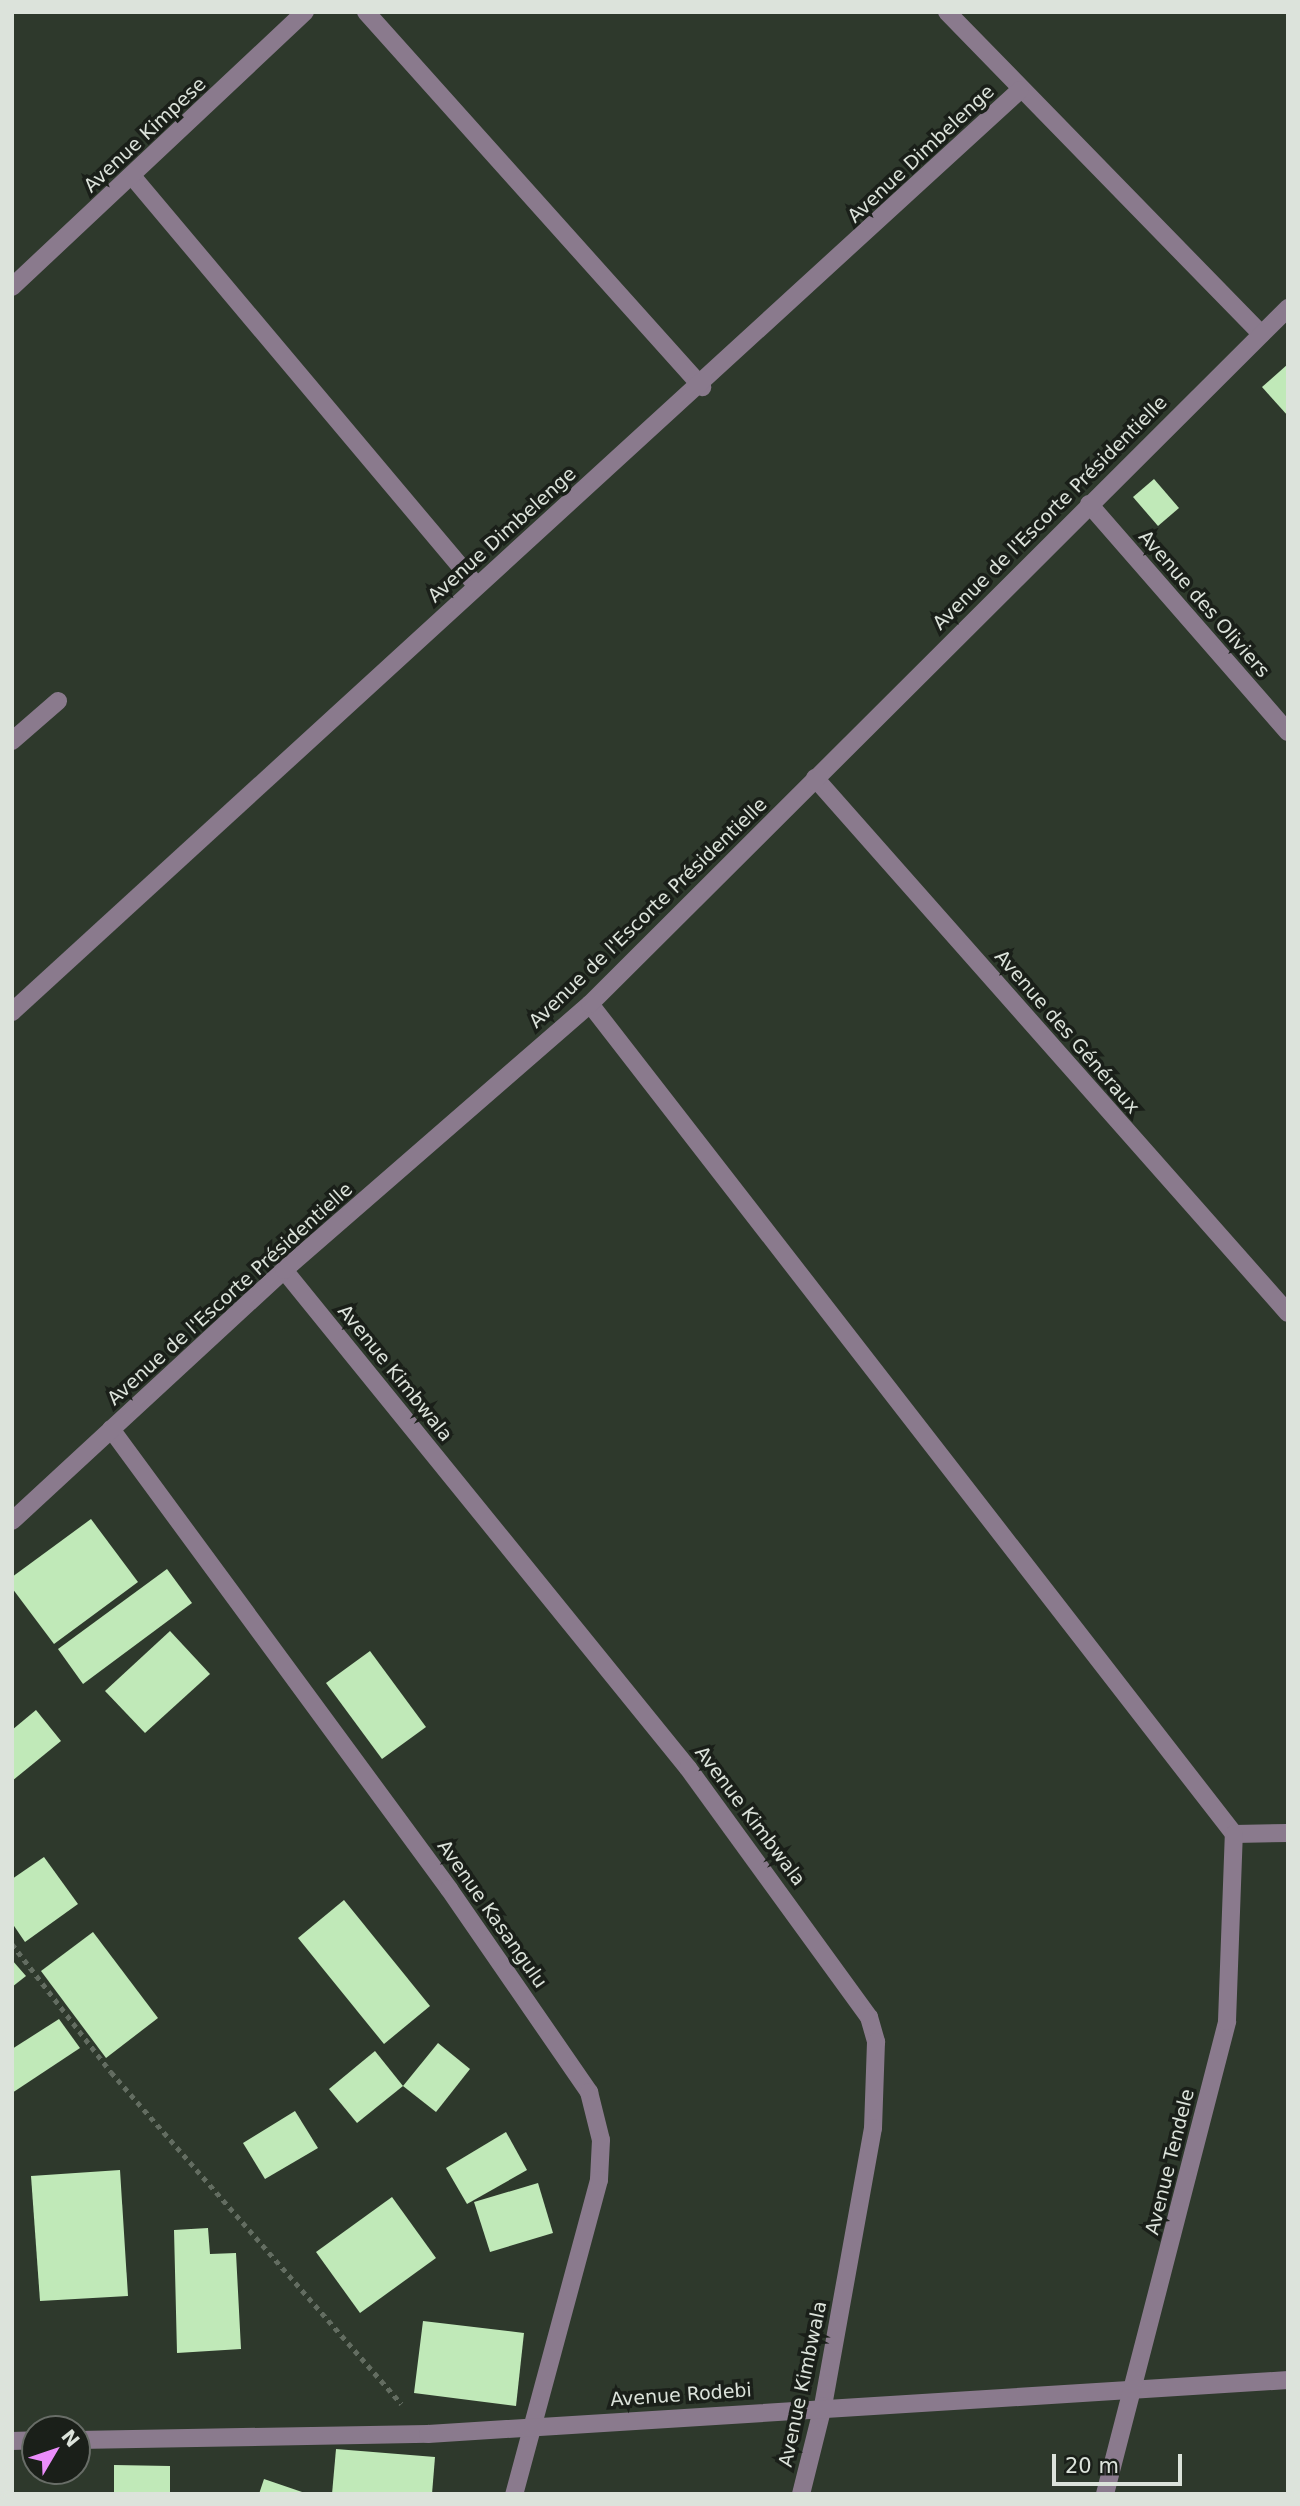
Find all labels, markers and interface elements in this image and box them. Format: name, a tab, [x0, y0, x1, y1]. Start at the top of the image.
street label: Avenue Kimpese	[79, 73, 211, 197]
street label: Avenue Dimbelenge	[843, 80, 999, 228]
street label: Avenue de l'Escorte Présidentielle	[928, 391, 1172, 635]
street label: Avenue Dimbelenge	[423, 462, 581, 608]
street label: Avenue des Oliviers	[1134, 526, 1274, 682]
street label: Avenue de l'Escorte Présidentielle	[524, 793, 772, 1033]
street label: Avenue des Généraux	[990, 946, 1144, 1118]
street label: Avenue de l'Escorte Présidentielle	[103, 1178, 357, 1410]
street label: Avenue Kimbwala	[333, 1300, 457, 1446]
street label: Avenue Kimbwala	[690, 1742, 810, 1890]
street label: Avenue Kasangulu	[432, 1836, 552, 1992]
street label: Avenue Tendele	[1141, 2087, 1199, 2237]
street label: Avenue Kimbwala	[774, 2299, 832, 2469]
street label: Avenue Rodebi	[610, 2379, 752, 2411]
north arrow	[21, 2415, 91, 2485]
text: N	[57, 2425, 84, 2451]
scale bar	[1055, 2440, 1184, 2484]
text: 20 m	[1065, 2454, 1119, 2478]

